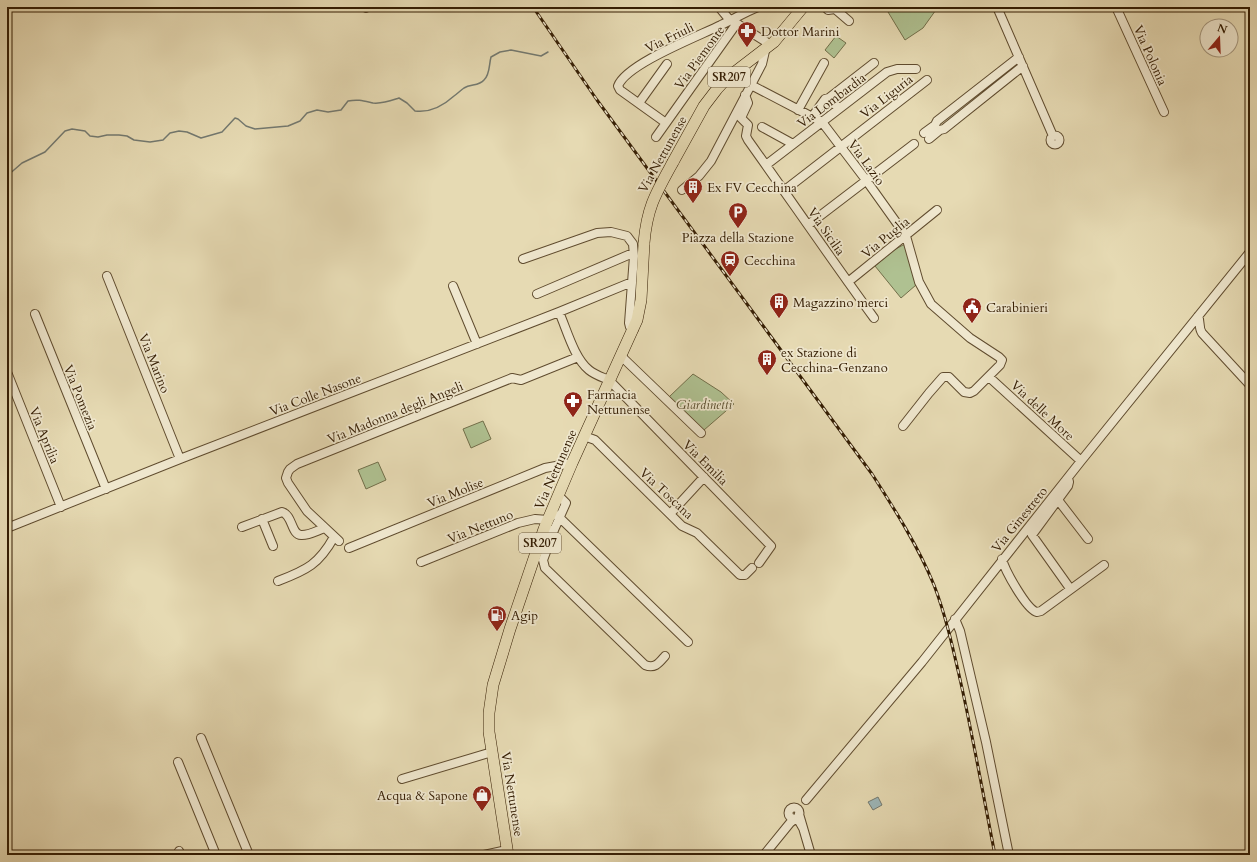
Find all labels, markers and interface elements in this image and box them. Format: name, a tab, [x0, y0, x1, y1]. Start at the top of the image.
street label: Via Friuli	[642, 18, 697, 57]
north arrow	[1199, 18, 1239, 58]
pharmacy icon: Dottor Marini	[736, 20, 758, 48]
text: N	[1215, 20, 1229, 38]
street label: Via Piemonte	[670, 22, 729, 93]
street label: Via Polonia	[1129, 22, 1171, 89]
place label: Dottor Marini	[761, 23, 840, 41]
road number: SR207	[708, 67, 750, 87]
street label: Via Lombardia	[794, 69, 870, 133]
street label: Via Liguria	[857, 70, 917, 123]
street label: Via Nettunense	[634, 113, 692, 196]
street label: Via Lazio	[844, 136, 889, 189]
building icon: Ex FV Cecchina	[682, 176, 704, 204]
place label: Ex FV Cecchina	[707, 179, 797, 197]
parking icon: Piazza della Stazione	[727, 201, 749, 229]
street label: Via Sicilia	[803, 204, 849, 259]
street label: Via Puglia	[858, 213, 914, 263]
place label: Piazza della Stazione	[682, 229, 794, 247]
station icon: Cecchina	[719, 249, 741, 277]
place label: Cecchina	[744, 252, 796, 270]
building icon: Magazzino merci	[768, 291, 790, 319]
place label: Magazzino merci	[793, 294, 889, 312]
public building icon: Carabinieri	[961, 296, 983, 324]
place label: Carabinieri	[986, 299, 1048, 317]
street label: Via Marino	[134, 331, 174, 396]
place label: ex Stazione di Cecchina-Genzano	[781, 344, 888, 377]
building icon: ex Stazione di Cecchina-Genzano	[756, 348, 778, 376]
street label: Via Pomezia	[59, 362, 101, 433]
street label: Via Colle Nasone	[267, 369, 364, 421]
street label: Via Madonna degli Angeli	[325, 377, 466, 449]
street label: Via delle More	[1007, 377, 1078, 445]
place label: Farmacia Nettunense	[587, 386, 650, 419]
pharmacy icon: Farmacia Nettunense	[562, 390, 584, 418]
park label: Giardinetti	[676, 396, 732, 414]
street label: Via Aprilia	[25, 404, 64, 467]
street label: Via Nettunense	[530, 427, 582, 512]
street label: Via Emilia	[679, 436, 732, 490]
street label: Via Toscana	[635, 464, 698, 524]
street label: Via Molise	[425, 474, 486, 512]
street label: Via Ginestreto	[988, 483, 1052, 556]
street label: Via Nettuno	[445, 506, 516, 548]
road number: SR207	[519, 533, 561, 553]
fuel station icon: Agip	[486, 604, 508, 632]
place label: Agip	[511, 607, 538, 625]
street label: Via Nettunense	[496, 750, 528, 838]
shop icon: Acqua & Sapone	[471, 784, 493, 812]
place label: Acqua & Sapone	[377, 787, 468, 805]

